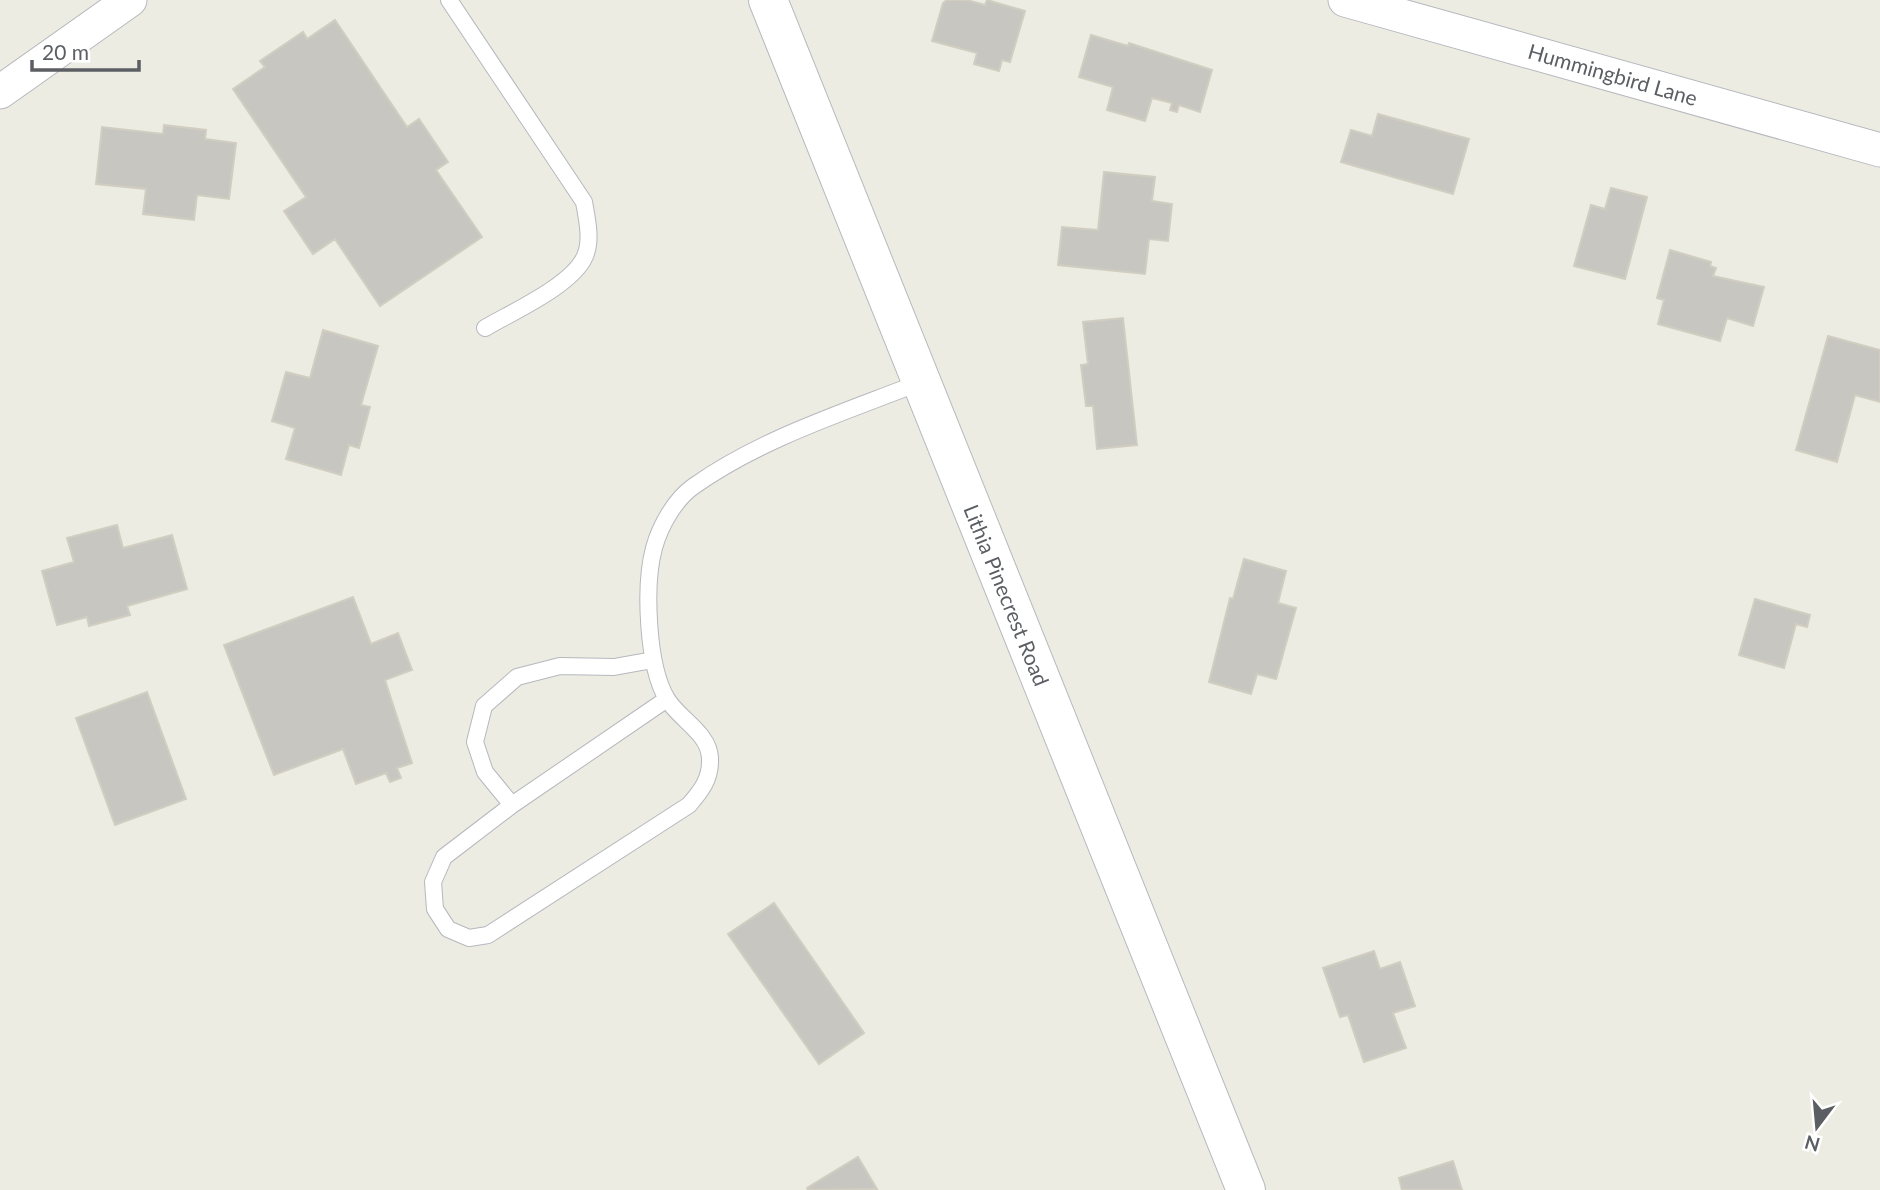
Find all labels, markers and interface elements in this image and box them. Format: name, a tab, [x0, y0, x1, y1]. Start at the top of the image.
scale bar	[32, 28, 138, 72]
street label: Hummingbird Lane	[1525, 38, 1701, 110]
text: 20 m	[42, 39, 89, 64]
street label: Lithia Pinecrest Road	[959, 501, 1055, 689]
north arrow	[1782, 1092, 1852, 1162]
text: N	[1802, 1131, 1822, 1157]

